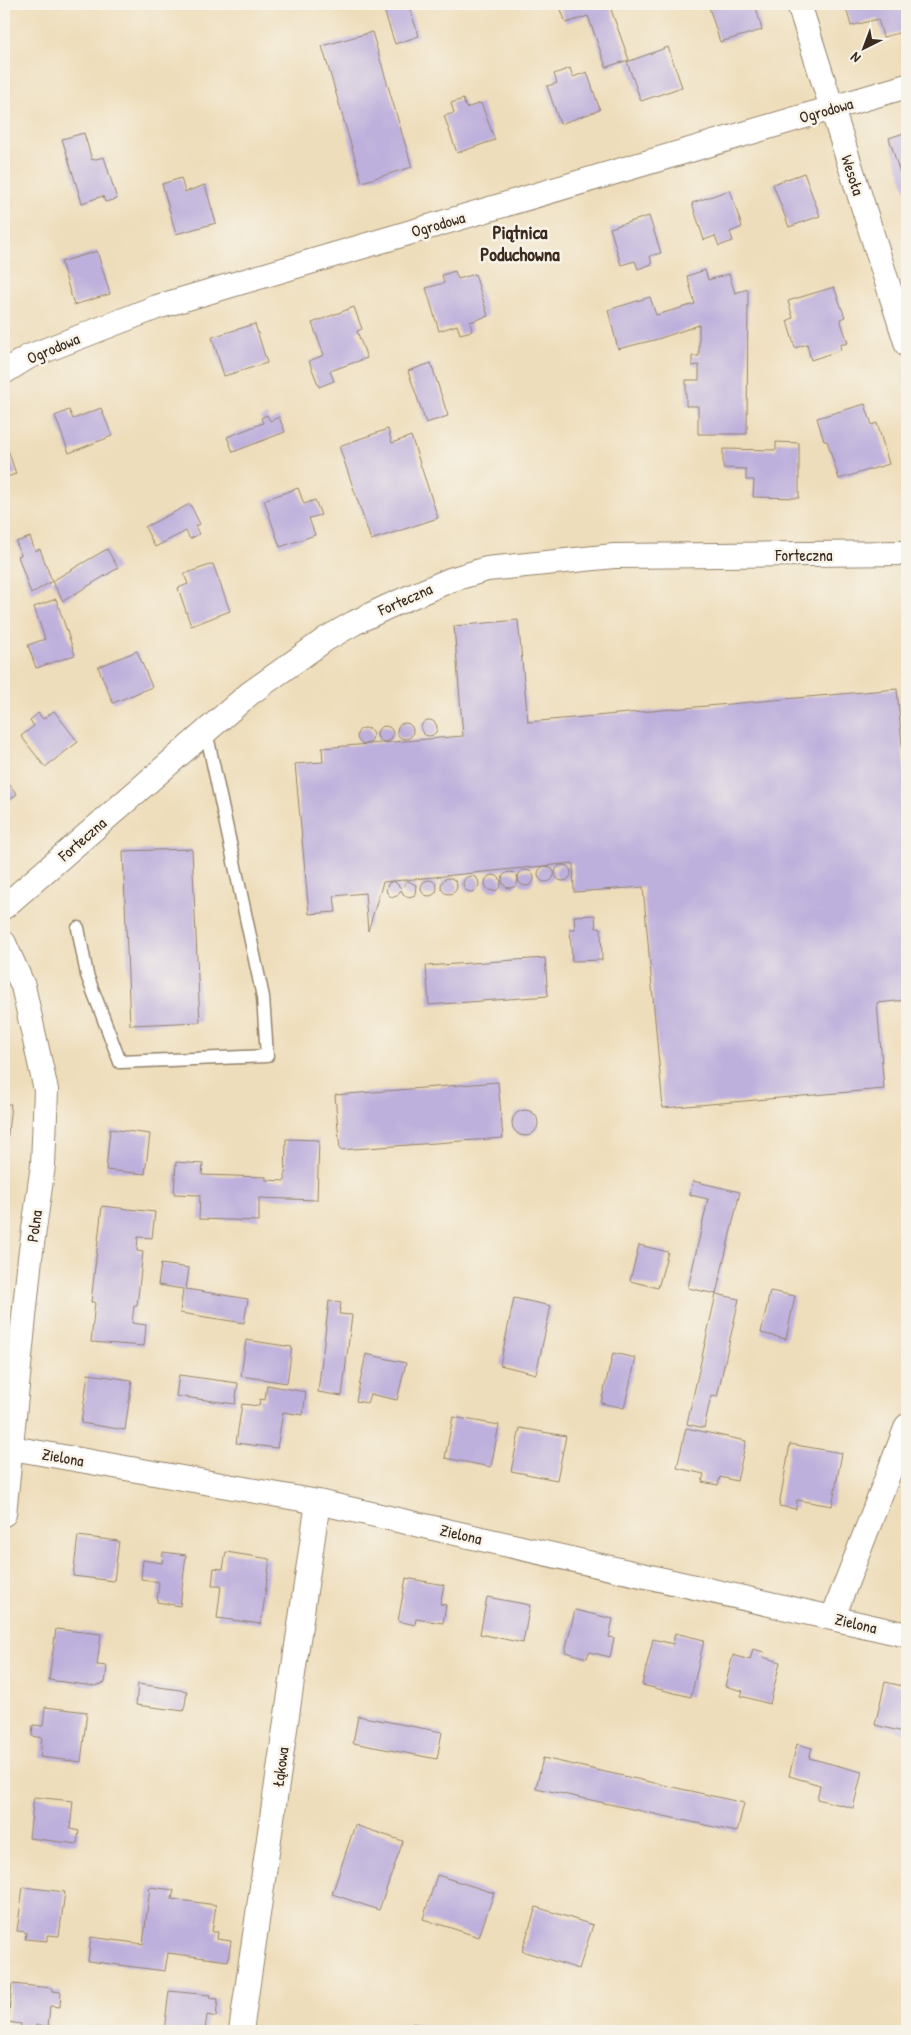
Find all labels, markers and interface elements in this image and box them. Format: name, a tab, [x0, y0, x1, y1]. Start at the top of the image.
north arrow	[838, 22, 888, 72]
text: N	[845, 48, 864, 68]
street label: Ogrodowa	[797, 92, 855, 128]
street label: Wesoła	[836, 152, 870, 198]
street label: Ogrodowa	[409, 206, 467, 242]
district label: Piątnica Poduchowna	[480, 219, 560, 267]
street label: Ogrodowa	[23, 327, 83, 369]
street label: Forteczna	[774, 544, 833, 566]
street label: Forteczna	[374, 577, 436, 621]
street label: Forteczna	[53, 812, 111, 867]
street label: Polna	[21, 1209, 47, 1243]
street label: Zielona	[40, 1442, 86, 1472]
street label: Zielona	[438, 1519, 484, 1549]
street label: Zielona	[833, 1608, 879, 1638]
street label: Łąkowa	[266, 1746, 294, 1788]

